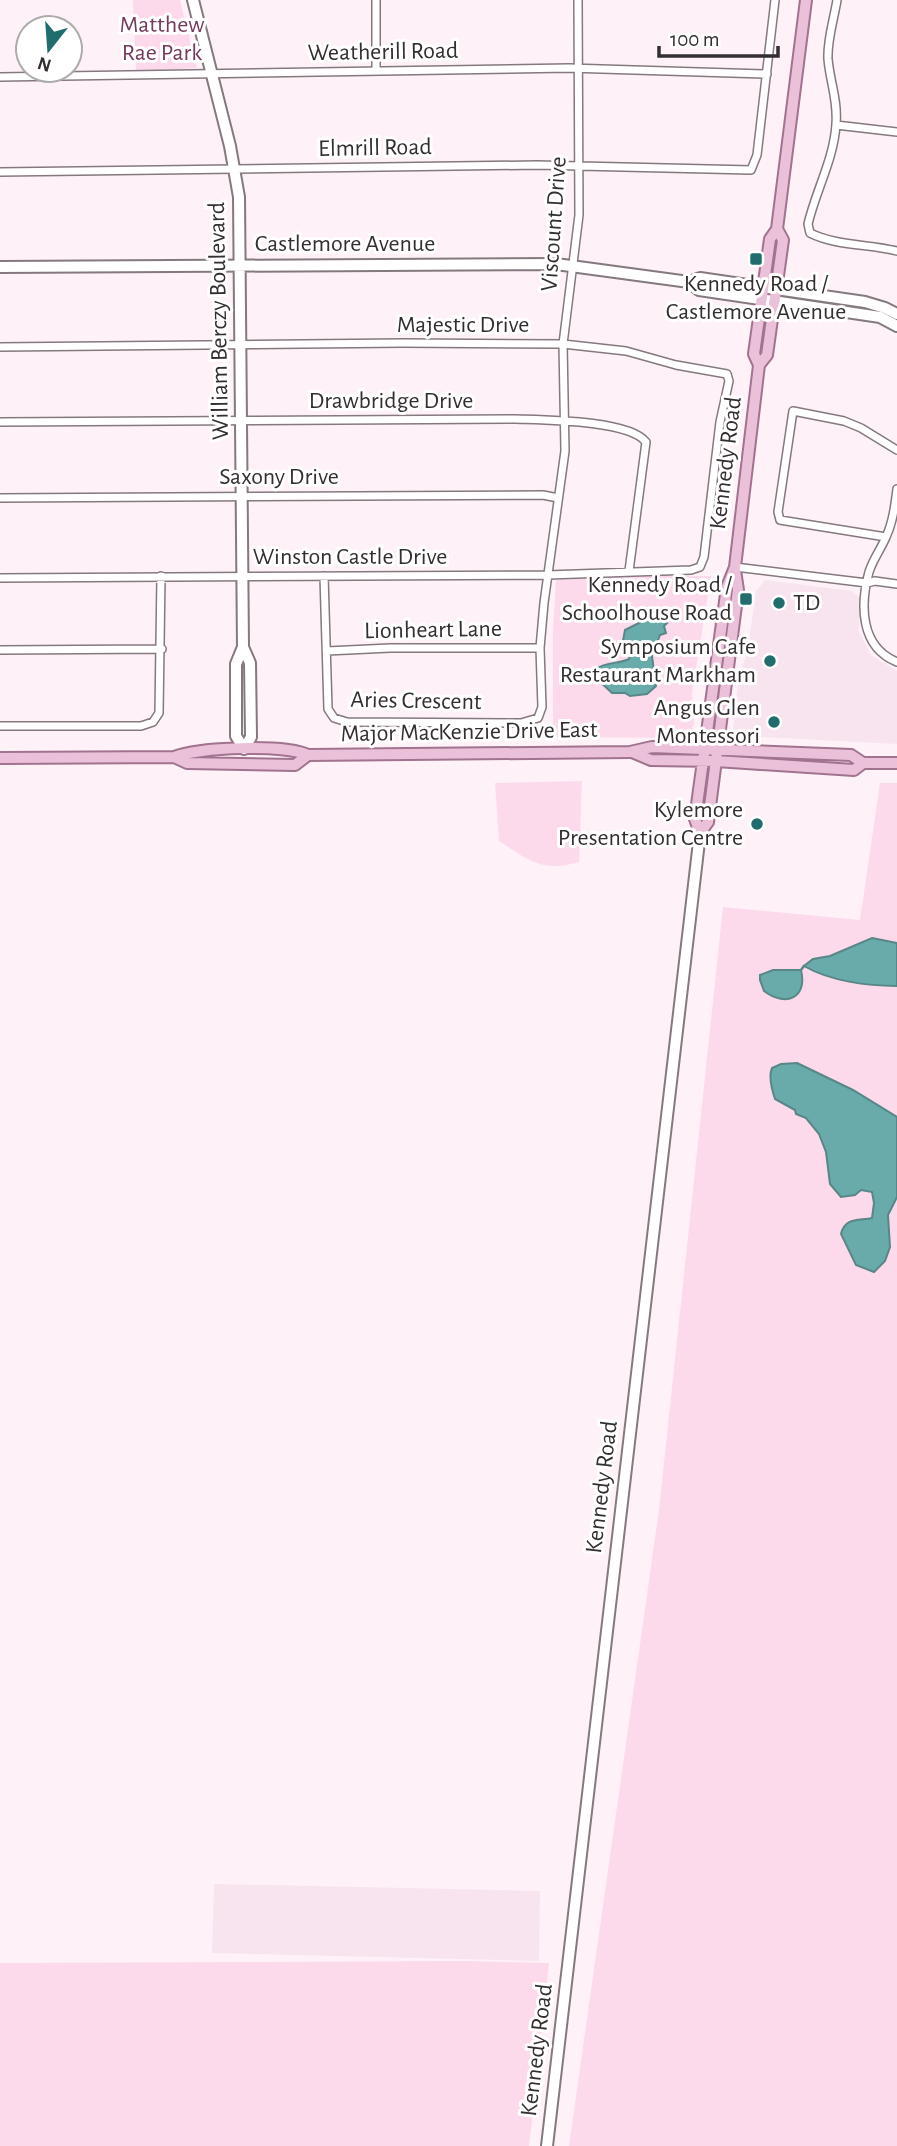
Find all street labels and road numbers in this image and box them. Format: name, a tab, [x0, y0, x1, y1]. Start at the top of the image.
street label: Weatherill Road	[307, 39, 459, 65]
street label: Elmrill Road	[318, 135, 432, 161]
street label: Viscount Drive	[537, 156, 571, 292]
street label: William Berczy Boulevard	[205, 202, 233, 440]
street label: Castlemore Avenue	[255, 232, 435, 256]
street label: Majestic Drive	[397, 313, 529, 337]
street label: Drawbridge Drive	[309, 389, 473, 413]
street label: Kennedy Road	[706, 395, 746, 531]
street label: Saxony Drive	[219, 465, 339, 489]
street label: Winston Castle Drive	[253, 545, 447, 569]
street label: Lionheart Lane	[364, 617, 502, 643]
street label: Aries Crescent	[350, 688, 482, 714]
street label: Major MacKenzie Drive East	[340, 718, 598, 746]
street label: Kennedy Road	[582, 1419, 622, 1555]
street label: Kennedy Road	[517, 1982, 557, 2118]

